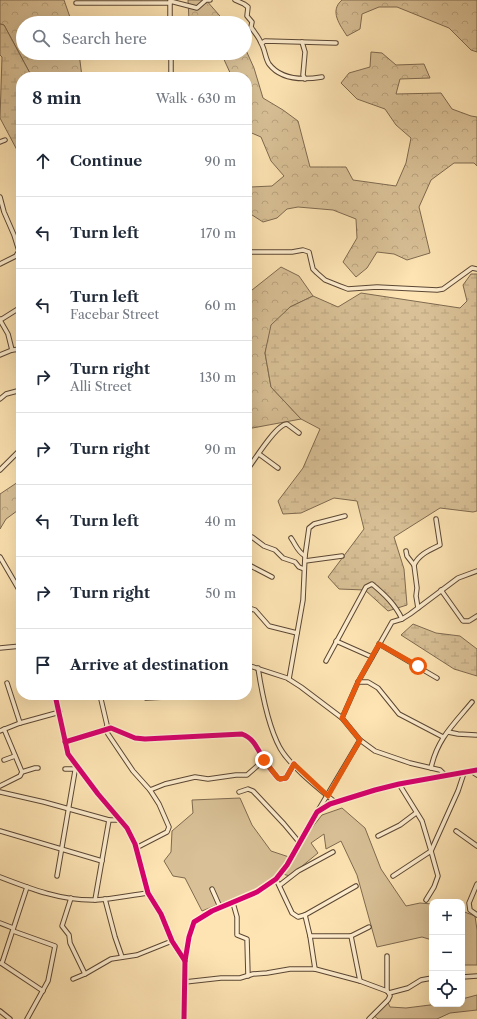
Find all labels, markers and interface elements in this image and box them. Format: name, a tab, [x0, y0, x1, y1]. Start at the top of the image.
search box	[16, 16, 252, 60]
icon: search	[30, 27, 52, 49]
text: Search here	[62, 29, 147, 48]
text: 8 min	[32, 88, 81, 108]
text: Walk · 630 m	[156, 90, 236, 106]
icon: ahead	[32, 150, 54, 172]
text: Continue	[70, 151, 142, 170]
text: 90 m	[205, 153, 236, 169]
icon: left	[32, 222, 54, 244]
text: Turn left	[70, 223, 139, 242]
text: 170 m	[200, 225, 236, 241]
text: Turn left	[70, 287, 139, 306]
icon: left	[32, 294, 54, 316]
text: 60 m	[205, 297, 236, 313]
text: Facebar Street	[70, 306, 159, 322]
text: Turn right	[70, 359, 150, 378]
icon: right	[32, 366, 54, 388]
text: 130 m	[200, 369, 236, 385]
text: Alli Street	[70, 378, 132, 394]
icon: right	[32, 438, 54, 460]
text: Turn right	[70, 439, 150, 458]
text: 90 m	[205, 441, 236, 457]
icon: left	[32, 510, 54, 532]
text: Turn left	[70, 511, 139, 530]
text: 40 m	[205, 513, 236, 529]
icon: right	[32, 582, 54, 604]
text: Turn right	[70, 583, 150, 602]
text: 50 m	[205, 585, 236, 601]
icon: arrive	[32, 654, 54, 676]
text: Arrive at destination	[70, 655, 229, 674]
route start	[409, 657, 427, 675]
route end	[255, 751, 273, 769]
map controls	[429, 899, 465, 1007]
button: +	[429, 899, 465, 935]
button: −	[429, 935, 465, 971]
button: locate	[429, 971, 465, 1007]

